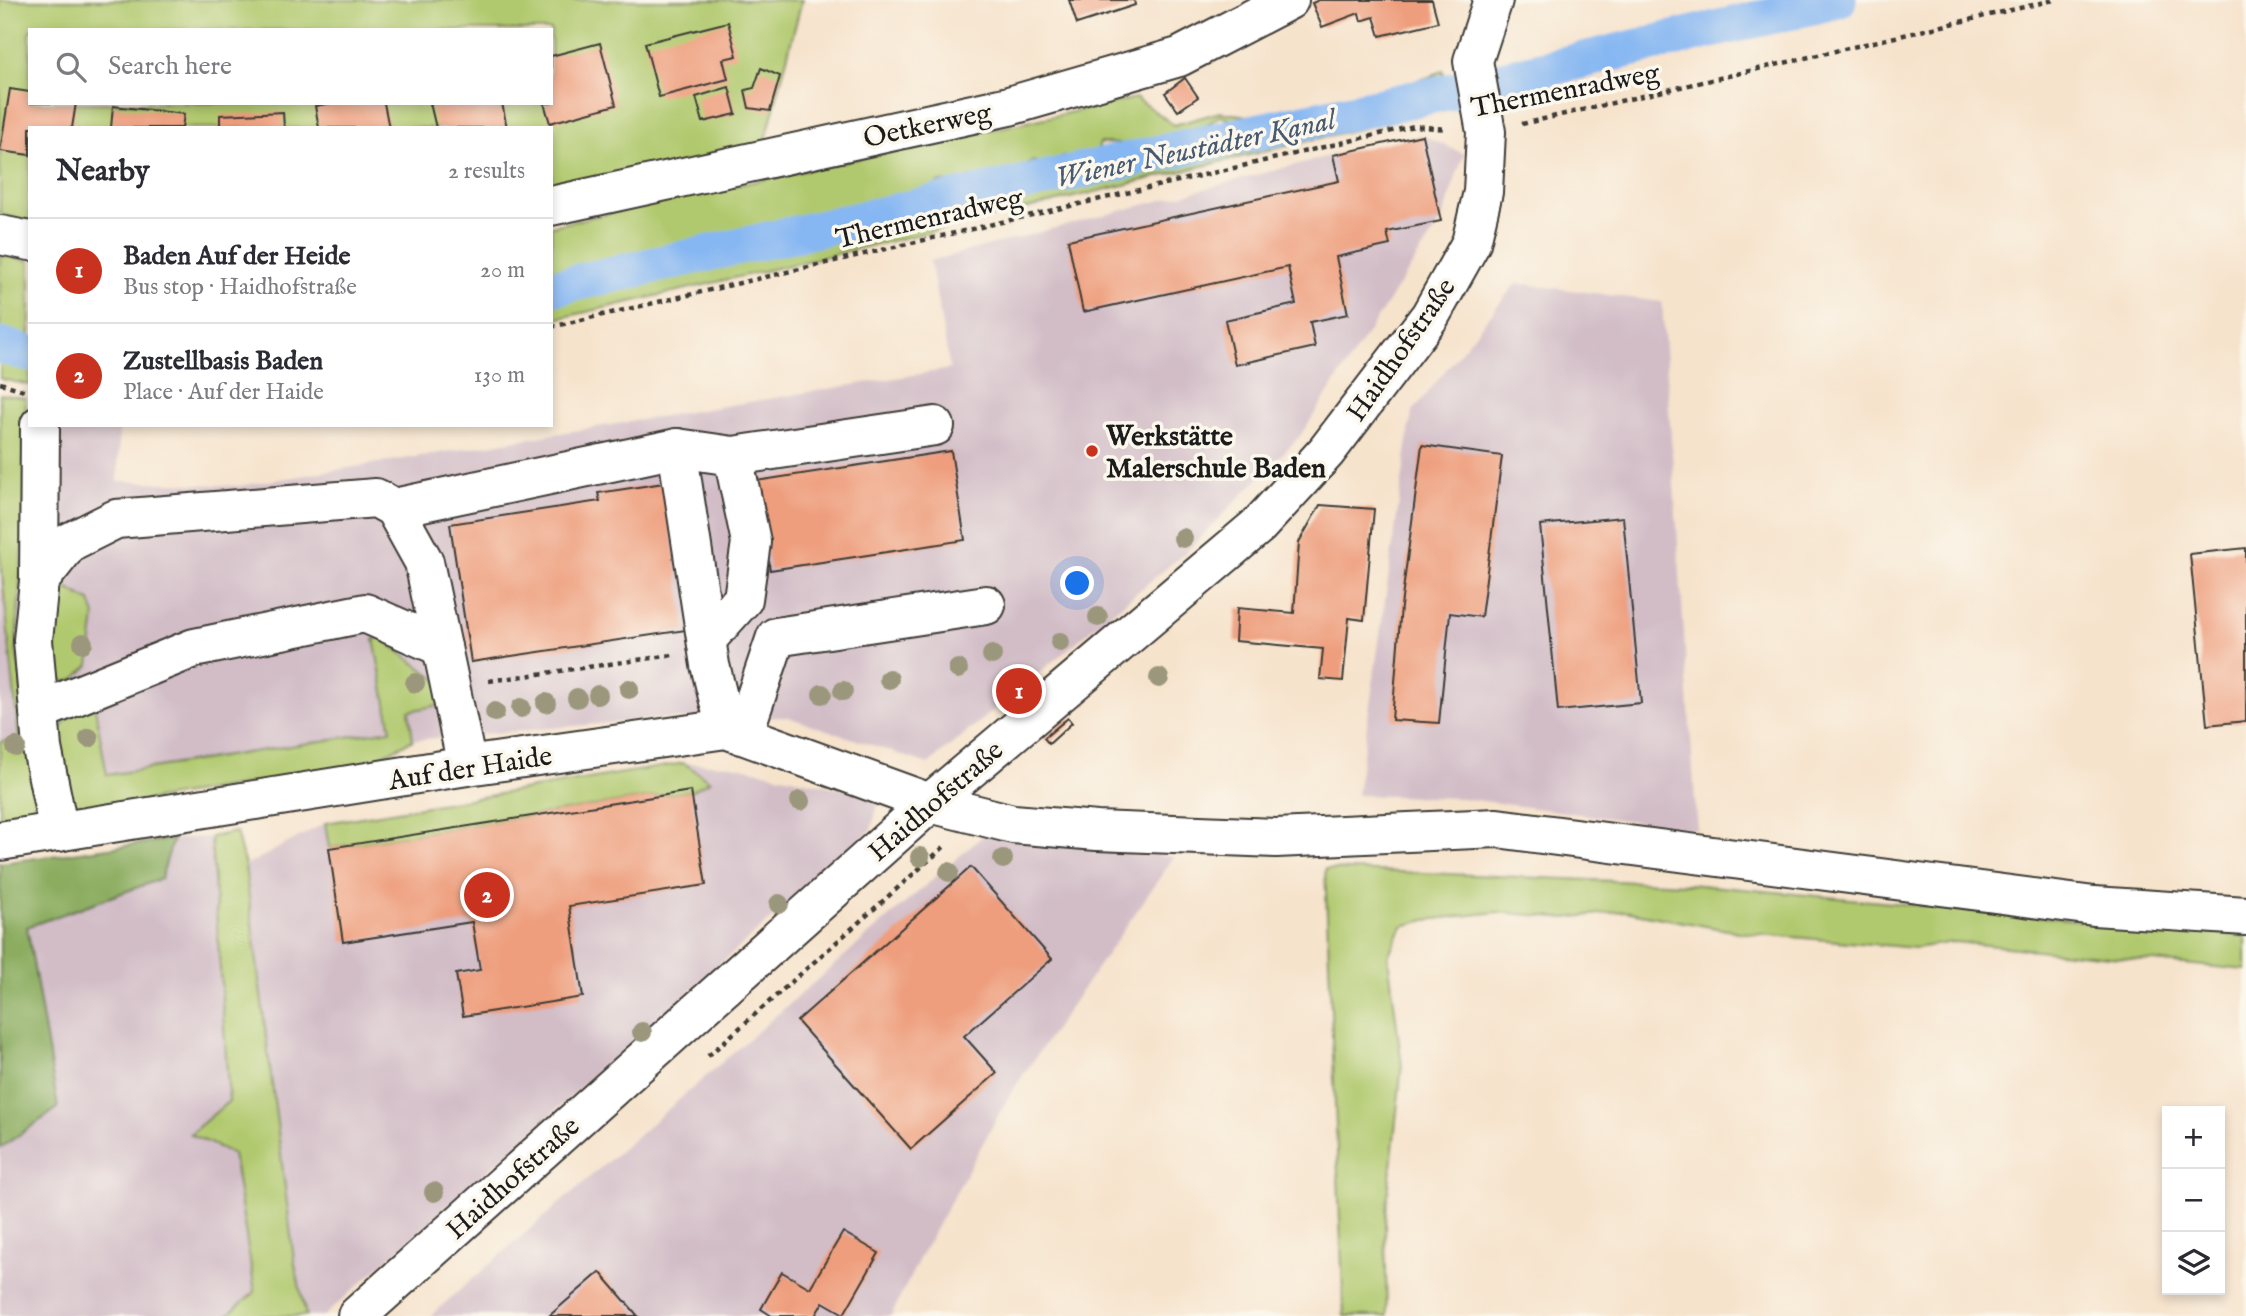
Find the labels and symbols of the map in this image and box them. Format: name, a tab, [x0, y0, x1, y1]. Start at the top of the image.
street label: Thermenradweg	[1468, 56, 1663, 127]
street label: Oetkerweg	[860, 96, 995, 157]
water label: Wiener Neustädter Kanal	[1052, 101, 1342, 198]
street label: Thermenradweg	[833, 181, 1027, 258]
street label: Haidhofstraße	[1340, 272, 1465, 429]
place label: Werkstätte Malerschule Baden	[1105, 420, 1326, 487]
marker: Werkstätte Malerschule Baden	[1084, 443, 1100, 459]
your location	[1060, 566, 1094, 600]
pin: 1	[996, 665, 1042, 717]
street label: Haidhofstraße	[862, 734, 1011, 870]
street label: Auf der Haide	[385, 739, 555, 800]
pin: 2	[464, 869, 510, 921]
street label: Haidhofstraße	[440, 1110, 588, 1248]

